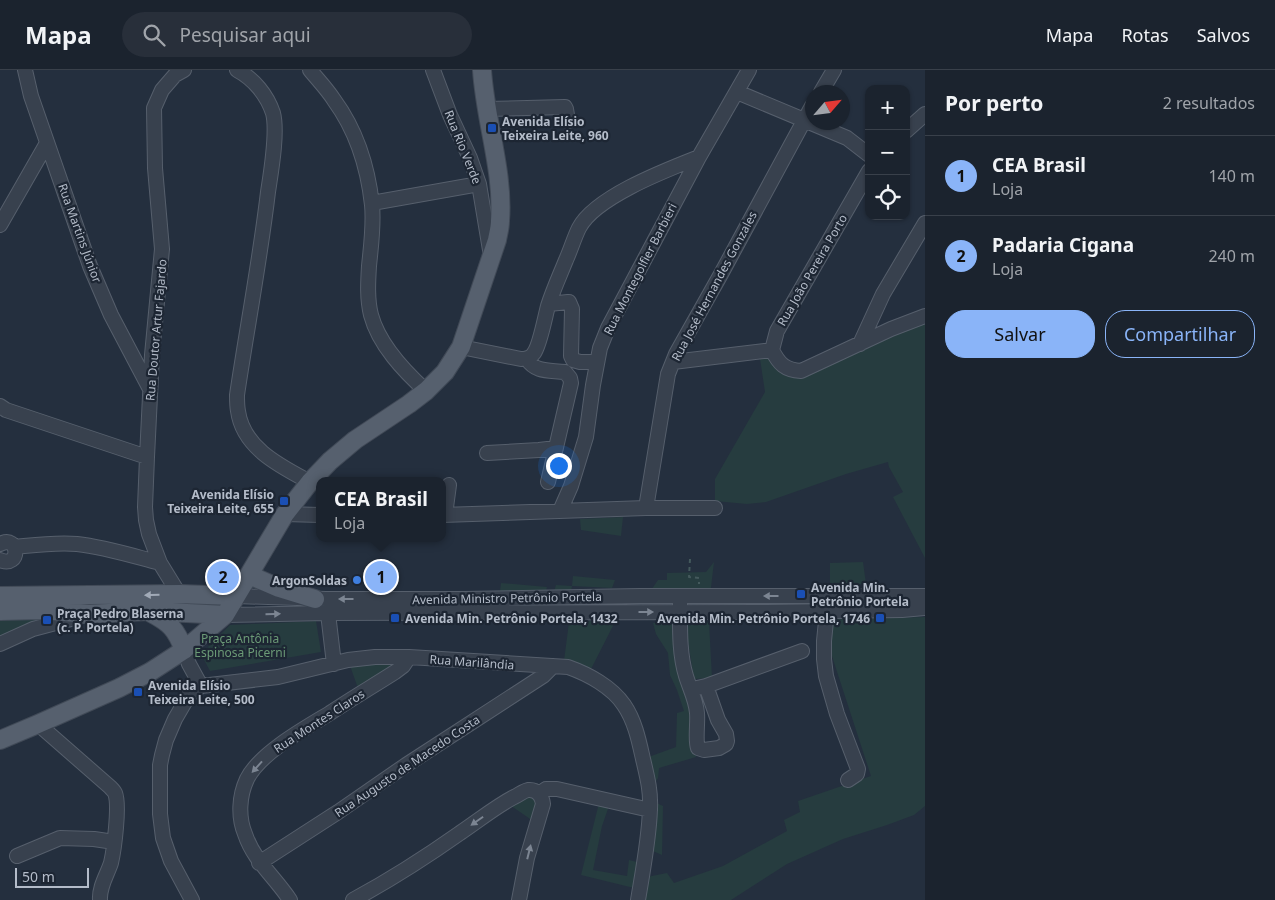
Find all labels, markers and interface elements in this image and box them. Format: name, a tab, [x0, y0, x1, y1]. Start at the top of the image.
search box	[122, 12, 472, 57]
text: Mapa	[25, 18, 92, 51]
icon: search	[140, 21, 168, 49]
text: Pesquisar aqui	[180, 22, 311, 48]
text: Mapa	[1046, 23, 1093, 47]
text: Rotas	[1121, 23, 1169, 47]
text: Salvos	[1197, 23, 1250, 47]
north arrow	[805, 85, 850, 130]
map controls	[865, 85, 910, 220]
button: +	[865, 85, 910, 130]
text: Por perto	[945, 89, 1043, 117]
text: 2 resultados	[1163, 92, 1255, 114]
street label: Rua Rio Verde	[440, 108, 486, 187]
place label: Avenida Elísio Teixeira Leite, 960	[502, 113, 609, 144]
marker: Avenida Elísio Teixeira Leite, 960	[486, 122, 498, 134]
button: −	[865, 130, 910, 175]
text: CEA Brasil	[992, 152, 1086, 178]
text: 1	[956, 165, 966, 187]
text: 140 m	[1208, 165, 1255, 187]
button: locate	[865, 175, 910, 220]
text: Loja	[992, 178, 1023, 200]
street label: Rua Martins Júnior	[54, 181, 106, 285]
street label: Rua Montegolfier Barbieri	[599, 200, 681, 338]
street label: Rua José Hernandes Gonzales	[667, 208, 761, 364]
street label: Rua João Pereira Porto	[773, 211, 851, 329]
text: Padaria Cigana	[992, 232, 1134, 258]
text: 2	[956, 245, 966, 267]
text: 240 m	[1208, 245, 1255, 267]
street label: Rua Doutor Artur Fajardo	[141, 258, 171, 402]
text: Loja	[992, 258, 1023, 280]
button: Salvar	[945, 310, 1095, 358]
button: Compartilhar	[1105, 310, 1255, 358]
your location	[546, 453, 572, 479]
popup	[316, 477, 446, 542]
place label: Avenida Elísio Teixeira Leite, 655	[167, 486, 274, 517]
text: CEA Brasil	[334, 486, 428, 512]
marker: Avenida Elísio Teixeira Leite, 655	[278, 495, 290, 507]
text: Loja	[334, 512, 365, 534]
pin: 2	[207, 558, 239, 596]
pin: 1	[365, 558, 397, 596]
place label: ArgonSoldas	[272, 572, 347, 589]
marker: ArgonSoldas	[351, 574, 363, 586]
place label: Avenida Min. Petrônio Portela	[811, 579, 909, 610]
street label: Avenida Ministro Petrônio Portela	[412, 588, 602, 608]
marker: Avenida Min. Petrônio Portela	[795, 588, 807, 600]
one-way arrow	[144, 591, 160, 599]
one-way arrow	[763, 592, 779, 600]
one-way arrow	[338, 595, 354, 603]
place label: Praça Pedro Blaserna (c. P. Portela)	[57, 605, 184, 636]
one-way arrow	[638, 608, 654, 616]
one-way arrow	[266, 610, 282, 618]
place label: Avenida Min. Petrônio Portela, 1432	[405, 610, 618, 627]
place label: Avenida Min. Petrônio Portela, 1746	[657, 610, 870, 627]
marker: Avenida Min. Petrônio Portela, 1432	[389, 612, 401, 624]
marker: Avenida Min. Petrônio Portela, 1746	[874, 612, 886, 624]
marker: Praça Pedro Blaserna (c. P. Portela)	[41, 614, 53, 626]
park label: Praça Antônia Espinosa Picerni	[194, 630, 286, 661]
street label: Rua Marilândia	[429, 651, 515, 673]
place label: Avenida Elísio Teixeira Leite, 500	[148, 677, 255, 708]
street label: Rua Montes Claros	[270, 685, 368, 757]
marker: Avenida Elísio Teixeira Leite, 500	[132, 686, 144, 698]
street label: Rua Augusto de Macedo Costa	[331, 711, 483, 821]
one-way arrow	[251, 760, 263, 772]
one-way arrow	[470, 816, 484, 826]
one-way arrow	[525, 845, 533, 860]
scale bar	[15, 865, 89, 888]
text: 50 m	[22, 867, 55, 886]

